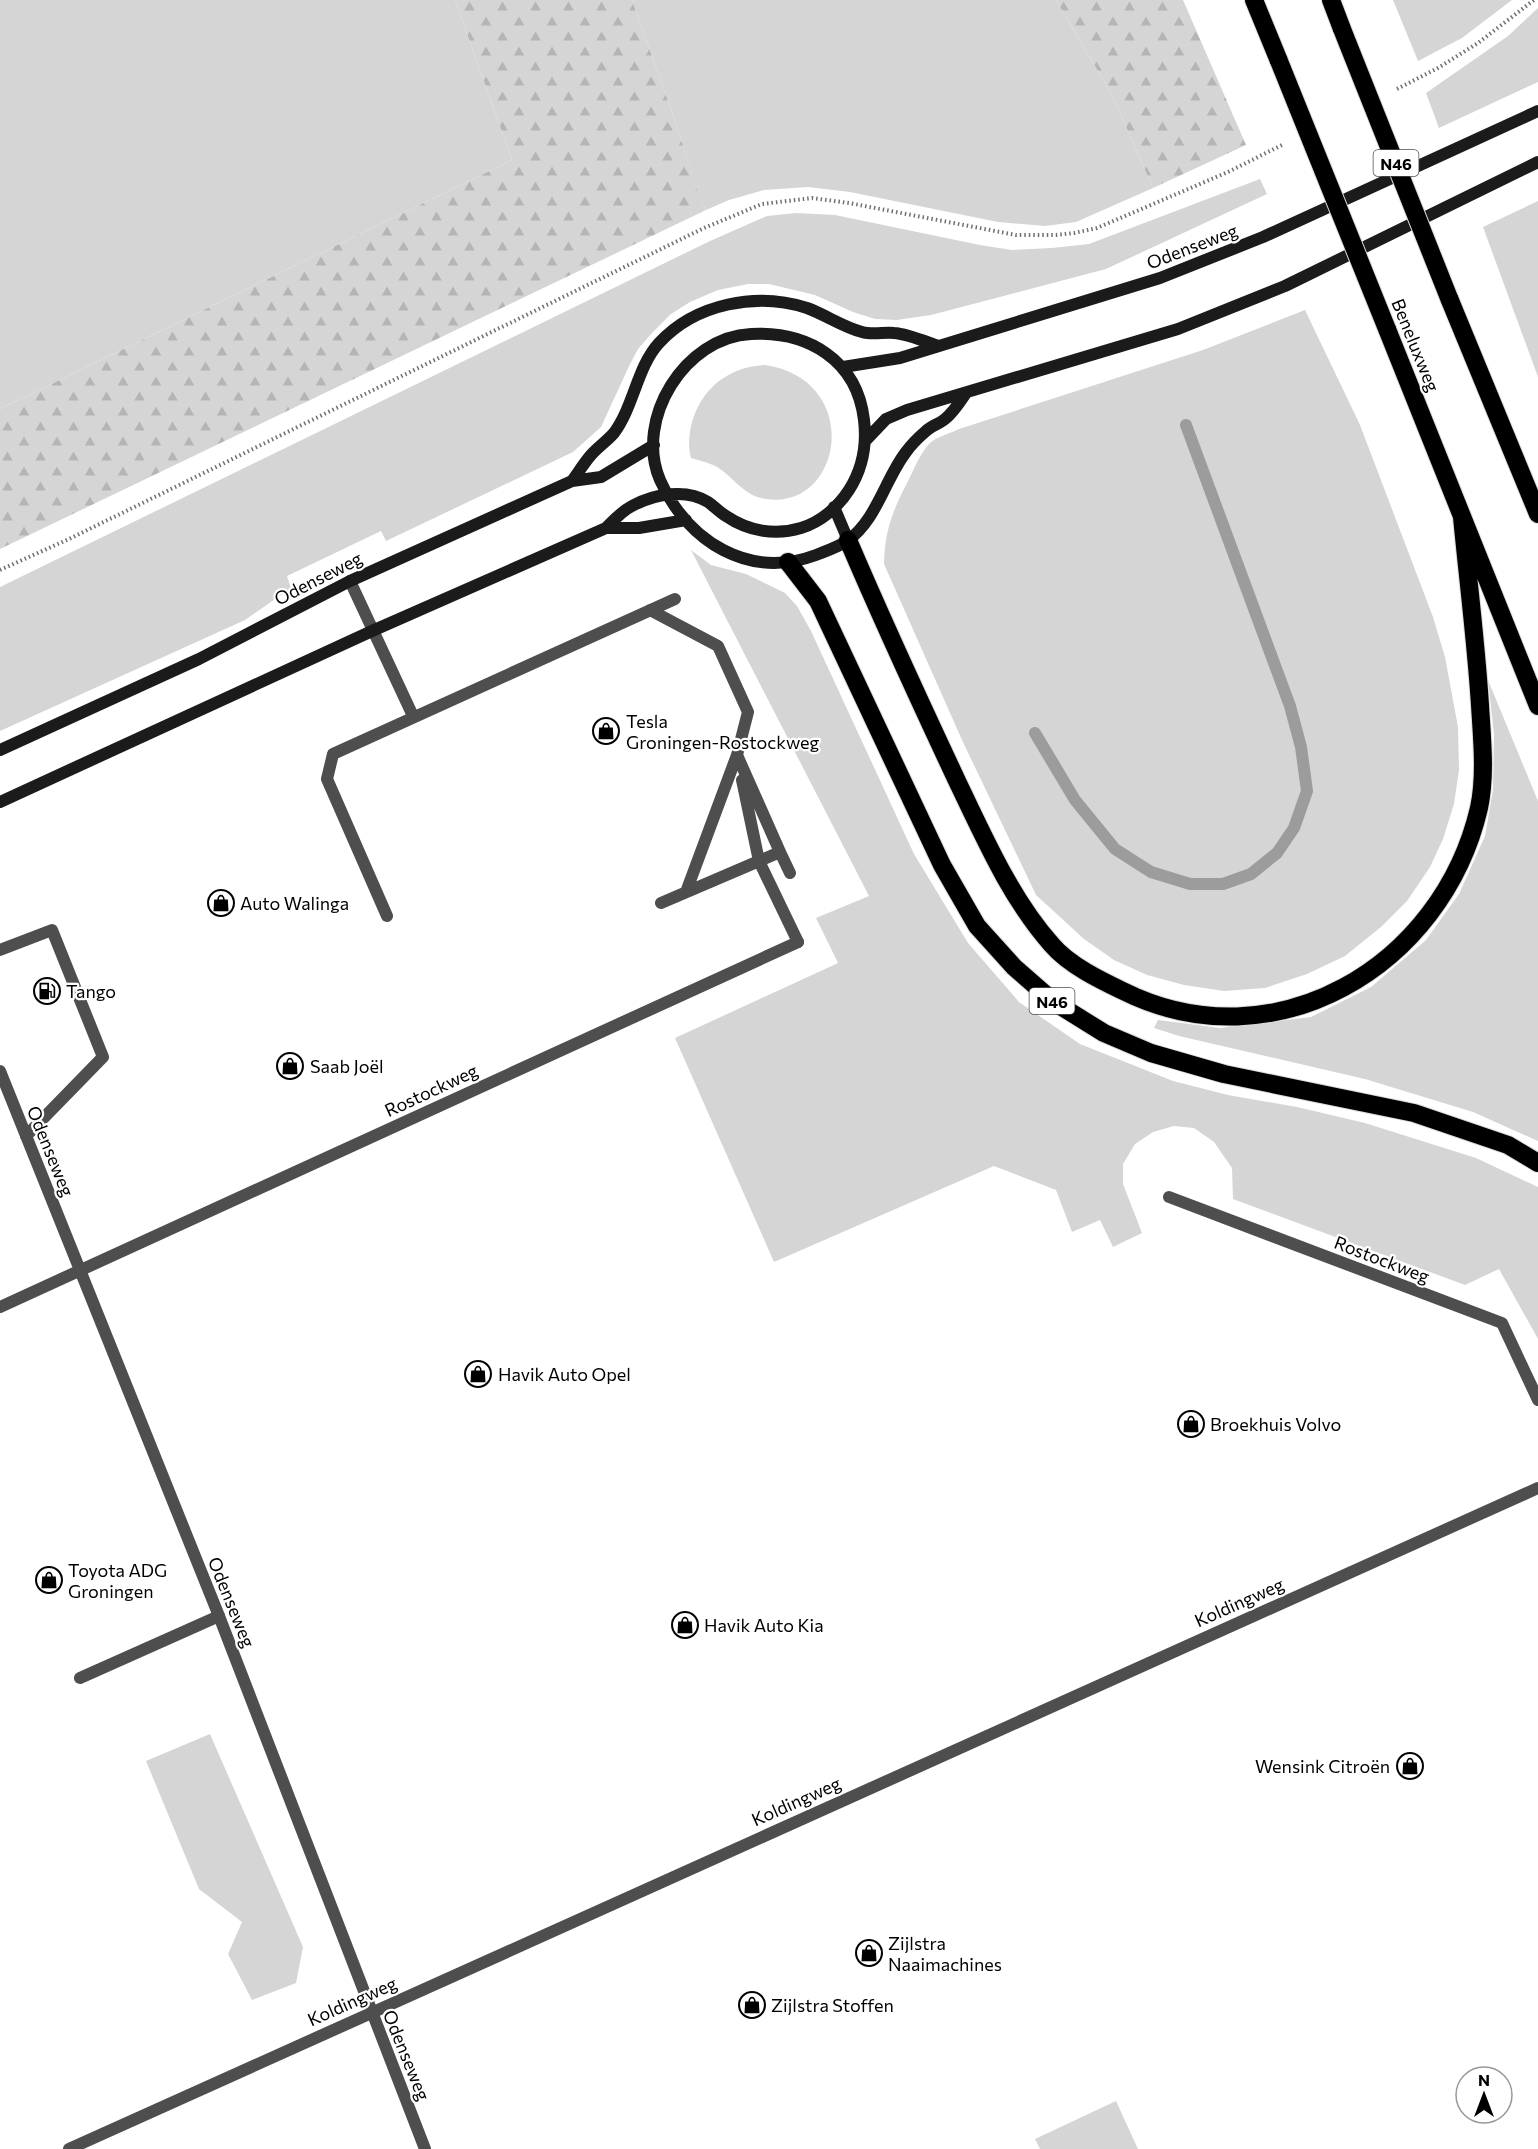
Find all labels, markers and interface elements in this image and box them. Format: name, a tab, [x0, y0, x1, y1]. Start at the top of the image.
road number: N46	[1374, 150, 1418, 176]
street label: Odenseweg	[1143, 218, 1241, 273]
street label: Beneluxweg	[1387, 295, 1445, 395]
street label: Odenseweg	[270, 546, 366, 610]
place label: Tesla Groningen-Rostockweg	[626, 710, 820, 753]
shop icon: Tesla Groningen-Rostockweg	[591, 716, 621, 746]
shop icon: Auto Walinga	[206, 888, 236, 918]
place label: Auto Walinga	[240, 892, 349, 914]
fuel station icon: Tango	[32, 976, 62, 1006]
place label: Tango	[66, 980, 116, 1002]
road number: N46	[1030, 988, 1074, 1014]
shop icon: Saab Joël	[275, 1051, 305, 1081]
place label: Saab Joël	[310, 1055, 384, 1077]
street label: Rostockweg	[381, 1059, 481, 1121]
street label: Odenseweg	[23, 1103, 79, 1200]
street label: Rostockweg	[1331, 1231, 1433, 1287]
shop icon: Havik Auto Opel	[463, 1359, 493, 1389]
place label: Havik Auto Opel	[498, 1363, 631, 1385]
shop icon: Broekhuis Volvo	[1176, 1409, 1206, 1439]
place label: Broekhuis Volvo	[1210, 1413, 1341, 1435]
street label: Odenseweg	[204, 1554, 260, 1651]
place label: Toyota ADG Groningen	[68, 1559, 167, 1602]
shop icon: Toyota ADG Groningen	[34, 1565, 64, 1595]
street label: Koldingweg	[1191, 1572, 1287, 1631]
shop icon: Havik Auto Kia	[670, 1610, 700, 1640]
place label: Havik Auto Kia	[704, 1614, 824, 1636]
shop icon: Wensink Citroën	[1395, 1751, 1425, 1781]
place label: Wensink Citroën	[1255, 1755, 1390, 1777]
street label: Koldingweg	[748, 1771, 844, 1830]
place label: Zijlstra Naaimachines	[888, 1932, 1002, 1975]
shop icon: Zijlstra Naaimachines	[854, 1938, 884, 1968]
street label: Koldingweg	[304, 1971, 400, 2030]
shop icon: Zijlstra Stoffen	[737, 1990, 767, 2020]
place label: Zijlstra Stoffen	[771, 1994, 894, 2016]
street label: Odenseweg	[379, 2007, 435, 2104]
north arrow	[1454, 2065, 1514, 2125]
text: N	[1478, 2070, 1490, 2089]

